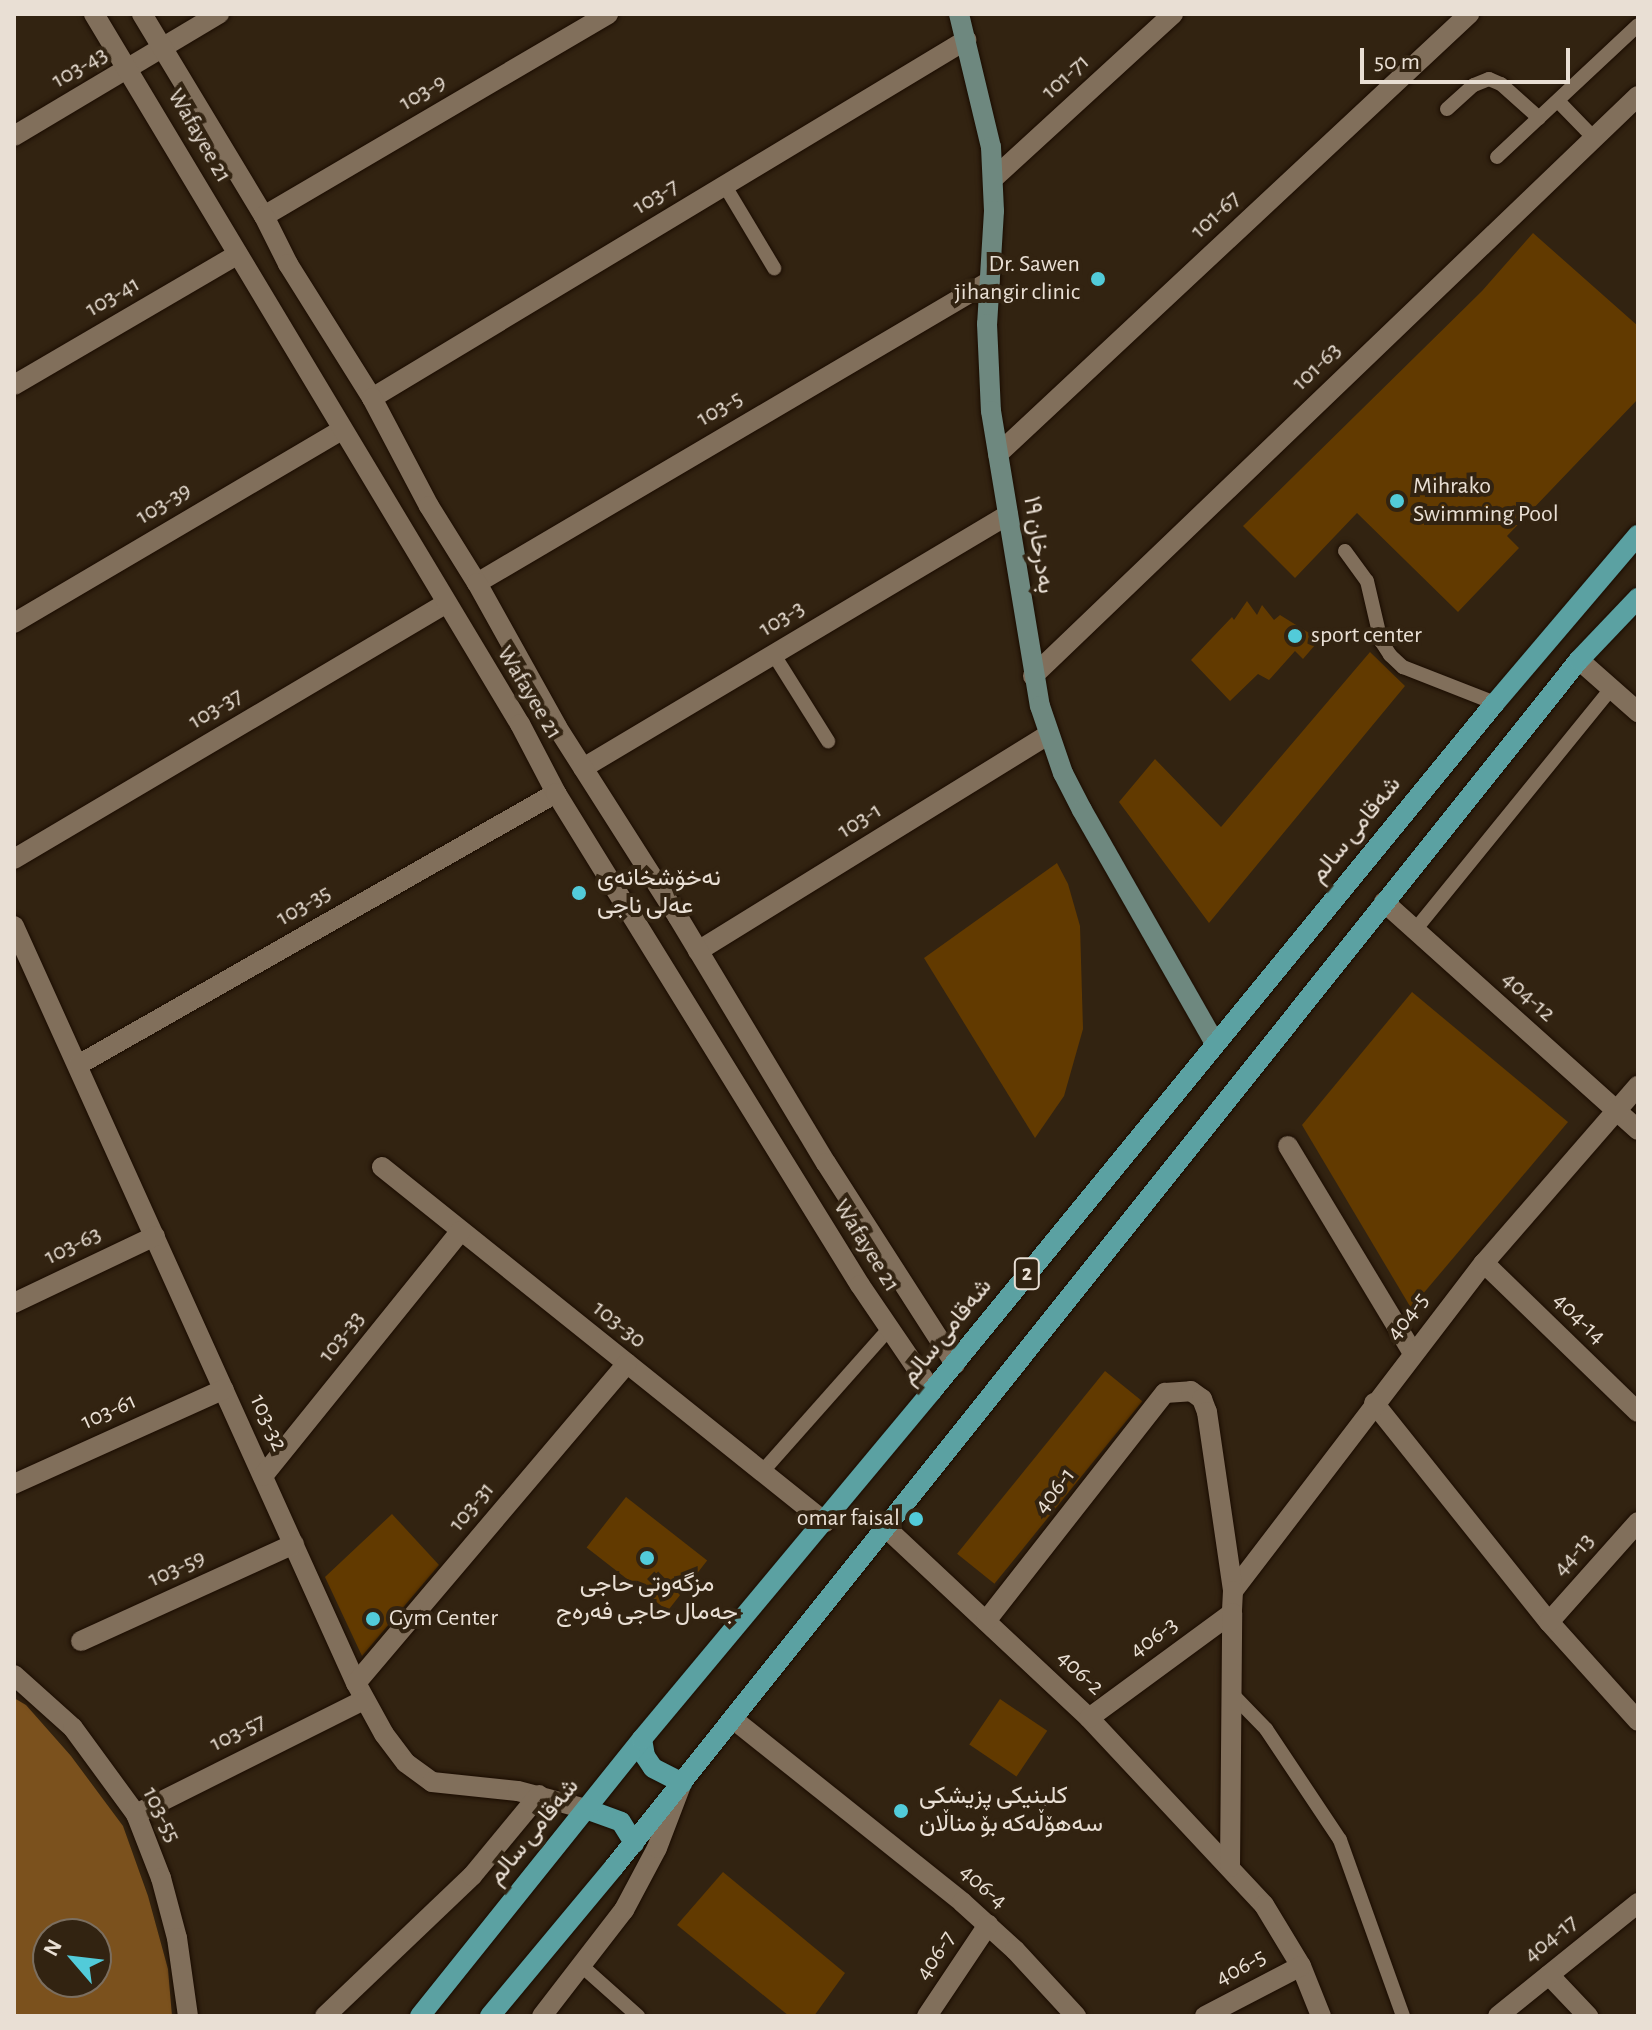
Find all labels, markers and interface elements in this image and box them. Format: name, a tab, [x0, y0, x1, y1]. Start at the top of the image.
scale bar	[1364, 32, 1574, 82]
street label: 103-43	[47, 41, 113, 95]
street label: 101-71	[1036, 48, 1096, 106]
text: 50 m	[1374, 50, 1420, 74]
street label: 103-9	[394, 68, 452, 118]
street label: Wafayee 21	[161, 84, 237, 188]
street label: 103-7	[628, 172, 684, 222]
street label: 101-67	[1185, 185, 1247, 245]
place label: Dr. Sawen jihangir clinic	[955, 251, 1080, 307]
marker: Dr. Sawen jihangir clinic	[1087, 268, 1109, 290]
street label: 103-41	[81, 270, 145, 324]
street label: 101-63	[1286, 337, 1348, 397]
street label: 103-5	[692, 384, 748, 434]
place label: Mihrako Swimming Pool	[1413, 473, 1559, 529]
street label: 103-39	[131, 476, 197, 532]
marker: Mihrako Swimming Pool	[1388, 492, 1406, 510]
street label: بەدرخان ١٩	[1016, 494, 1060, 596]
street label: 103-3	[754, 594, 810, 644]
place label: sport center	[1311, 622, 1422, 650]
marker: sport center	[1286, 627, 1304, 645]
street label: Wafayee 21	[490, 641, 568, 745]
street label: 103-37	[184, 682, 248, 736]
street label: شەقامی سالم	[1304, 771, 1408, 889]
street label: 103-1	[833, 796, 887, 846]
place label: نەخۆشخانەی عەلی ناجی	[597, 865, 721, 921]
street label: 103-35	[272, 879, 336, 933]
marker: نەخۆشخانەی عەلی ناجی	[568, 882, 590, 904]
street label: 404-12	[1495, 965, 1561, 1029]
street label: Wafayee 21	[826, 1194, 906, 1298]
street label: 103-63	[40, 1220, 106, 1272]
road number: 2	[1013, 1256, 1041, 1292]
street label: شەقامی سالم	[895, 1273, 999, 1391]
street label: 404-5	[1380, 1287, 1436, 1347]
street label: 404-14	[1546, 1287, 1612, 1351]
street label: 103-30	[586, 1295, 652, 1355]
street label: 103-33	[313, 1305, 371, 1369]
street label: 103-61	[77, 1387, 141, 1437]
street label: 103-32	[243, 1390, 293, 1456]
street label: 406-1	[1028, 1462, 1082, 1520]
street label: 103-31	[443, 1476, 501, 1538]
place label: omar faisal	[797, 1505, 900, 1533]
marker: omar faisal	[907, 1510, 925, 1528]
street label: 44-13	[1547, 1527, 1601, 1583]
street label: 103-59	[144, 1544, 210, 1594]
marker: مزگه‌وتی حاجی جەمال حاجی فەرەج	[638, 1549, 656, 1567]
place label: مزگه‌وتی حاجی جەمال حاجی فەرەج	[556, 1571, 738, 1627]
place label: Gym Center	[389, 1605, 498, 1633]
marker: Gym Center	[364, 1610, 382, 1628]
street label: 406-3	[1124, 1611, 1184, 1665]
street label: 406-2	[1051, 1644, 1109, 1702]
street label: 103-57	[206, 1707, 270, 1759]
street label: شەقامی سالم	[482, 1773, 586, 1891]
street label: 103-55	[135, 1783, 187, 1847]
place label: کلینیکی پزیشکی سەهۆڵەکە بۆ مناڵان	[919, 1783, 1103, 1839]
marker: کلینیکی پزیشکی سەهۆڵەکە بۆ مناڵان	[890, 1800, 912, 1822]
street label: 406-4	[953, 1858, 1013, 1916]
street label: 404-17	[1518, 1908, 1584, 1970]
north arrow	[32, 1918, 112, 1998]
street label: 406-7	[910, 1926, 962, 1986]
text: N	[39, 1936, 66, 1960]
street label: 406-5	[1211, 1943, 1271, 1993]

